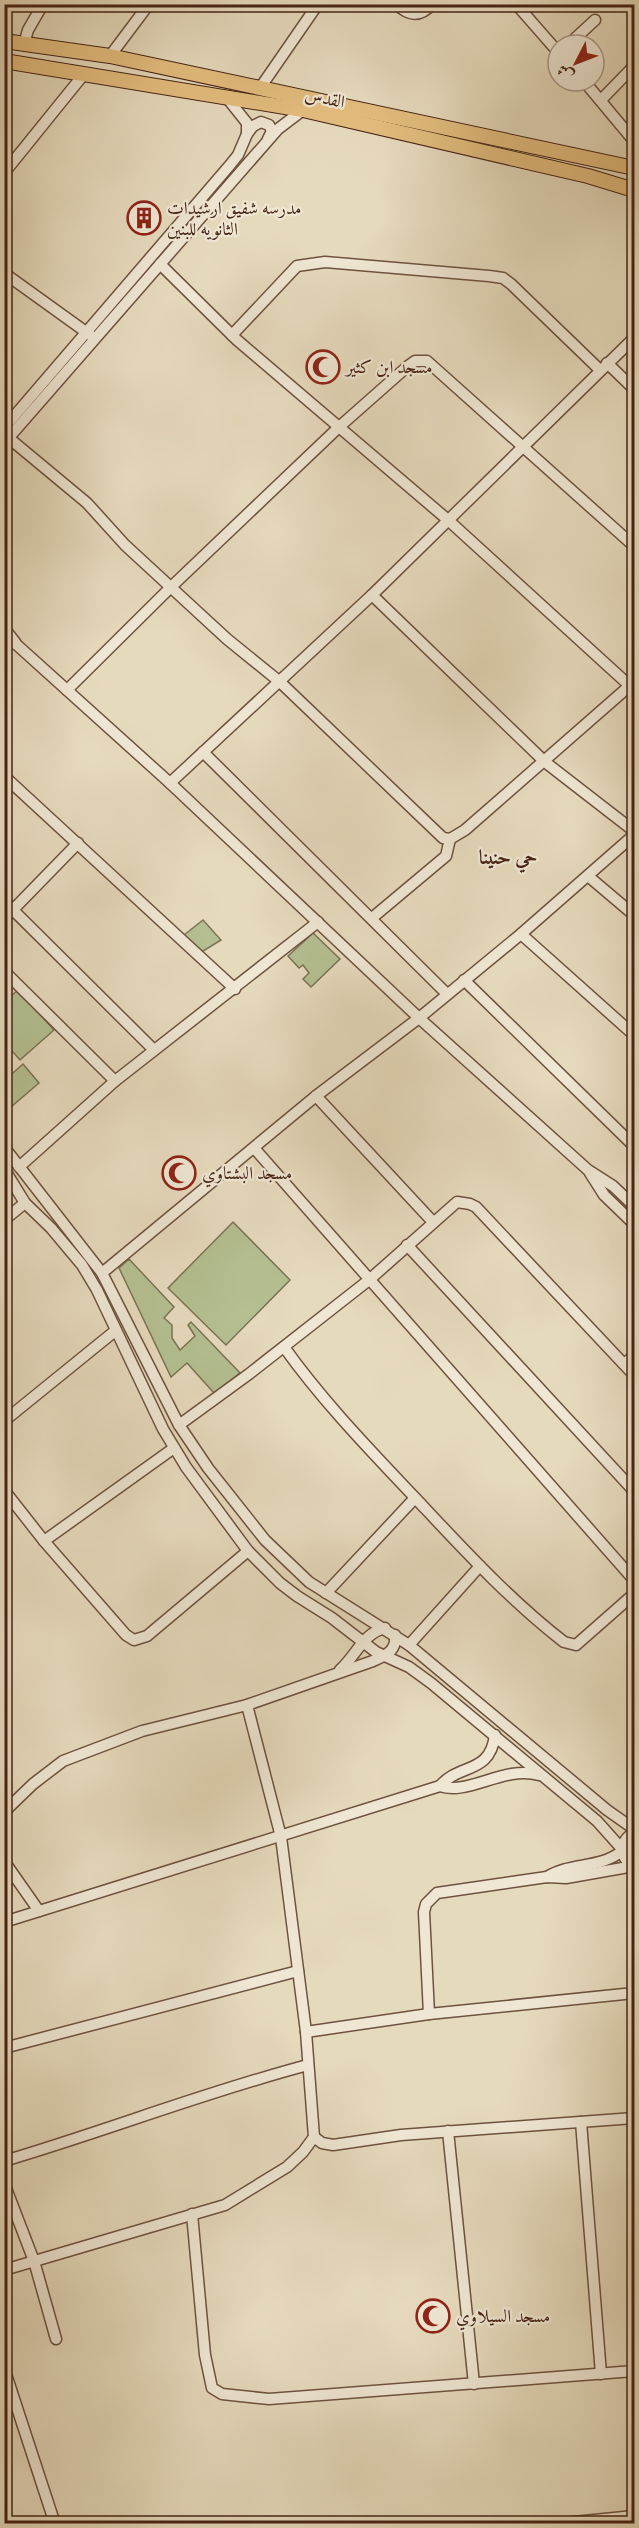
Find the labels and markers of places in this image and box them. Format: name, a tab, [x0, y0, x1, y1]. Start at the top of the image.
place label: مدرسه شفيق ارشيدات الثانويه للبنين	[167, 198, 302, 240]
building icon: مدرسه شفيق ارشيدات الثانويه للبنين	[126, 200, 162, 236]
mosque icon: مسجد ابن كثير	[305, 349, 341, 385]
place label: مسجد ابن كثير	[344, 357, 433, 378]
mosque icon: مسجد البشتاوي	[161, 1155, 197, 1191]
place label: مسجد البشتاوي	[202, 1163, 292, 1188]
mosque icon: مسجد السيلاوي	[415, 2298, 451, 2334]
place label: مسجد السيلاوي	[456, 2306, 550, 2331]

